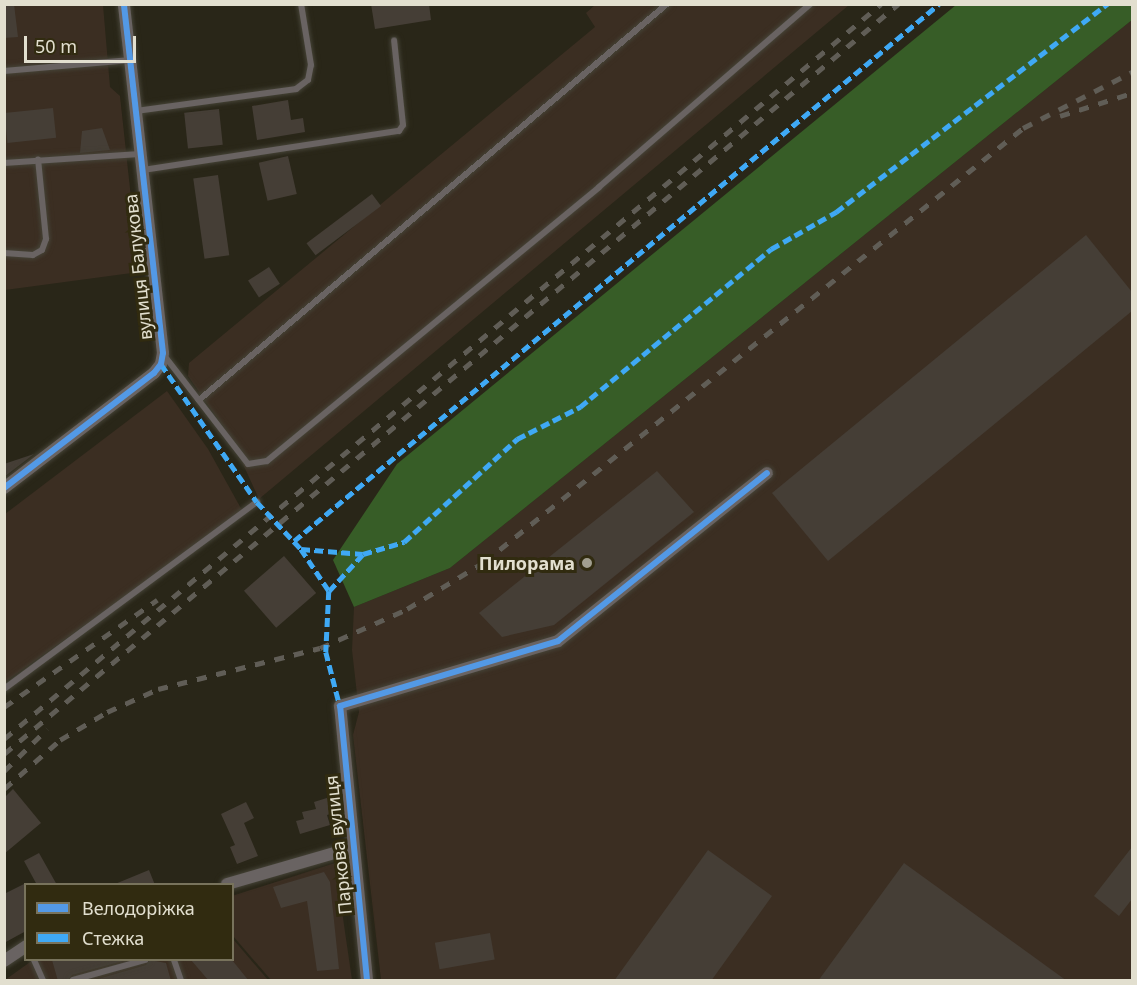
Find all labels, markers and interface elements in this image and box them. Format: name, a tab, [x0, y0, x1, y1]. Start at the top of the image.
scale bar	[27, 24, 140, 62]
text: 50 m	[35, 34, 77, 58]
street label: вулиця Балукова	[120, 193, 156, 341]
place label: Пилорама	[479, 552, 575, 574]
marker: Пилорама	[580, 556, 594, 570]
street label: Паркова вулиця	[320, 774, 356, 916]
legend	[24, 883, 234, 961]
text: Велодоріжка	[82, 896, 195, 920]
text: Стежка	[82, 926, 144, 950]

